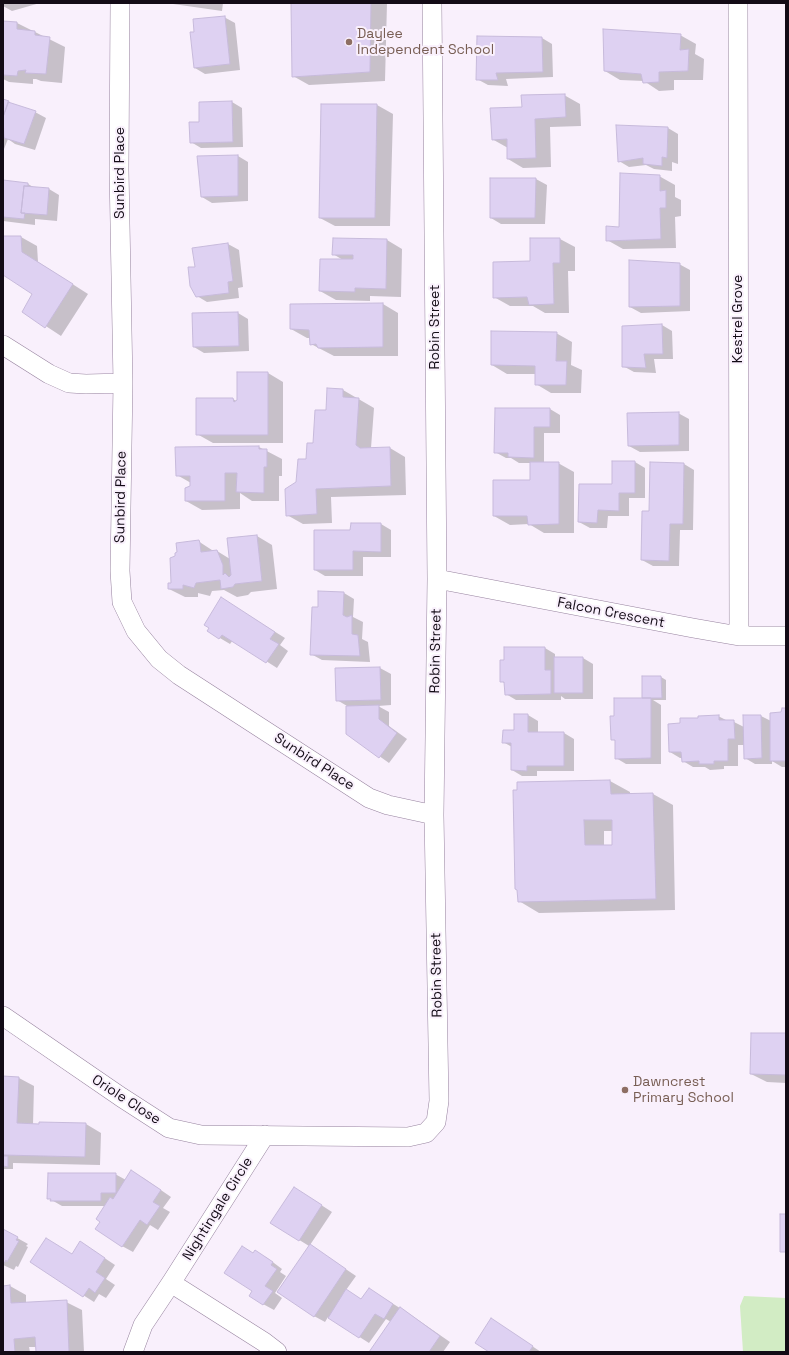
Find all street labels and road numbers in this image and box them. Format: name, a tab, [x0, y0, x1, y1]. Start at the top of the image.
street label: Sunbird Place	[112, 127, 128, 219]
street label: Kestrel Grove	[730, 275, 746, 363]
street label: Robin Street	[427, 285, 443, 369]
street label: Sunbird Place	[112, 451, 130, 543]
street label: Falcon Crescent	[556, 594, 666, 632]
street label: Robin Street	[427, 608, 445, 694]
street label: Sunbird Place	[271, 730, 357, 794]
street label: Robin Street	[428, 932, 446, 1018]
street label: Oriole Close	[88, 1072, 164, 1128]
street label: Nightingale Circle	[179, 1154, 257, 1264]

